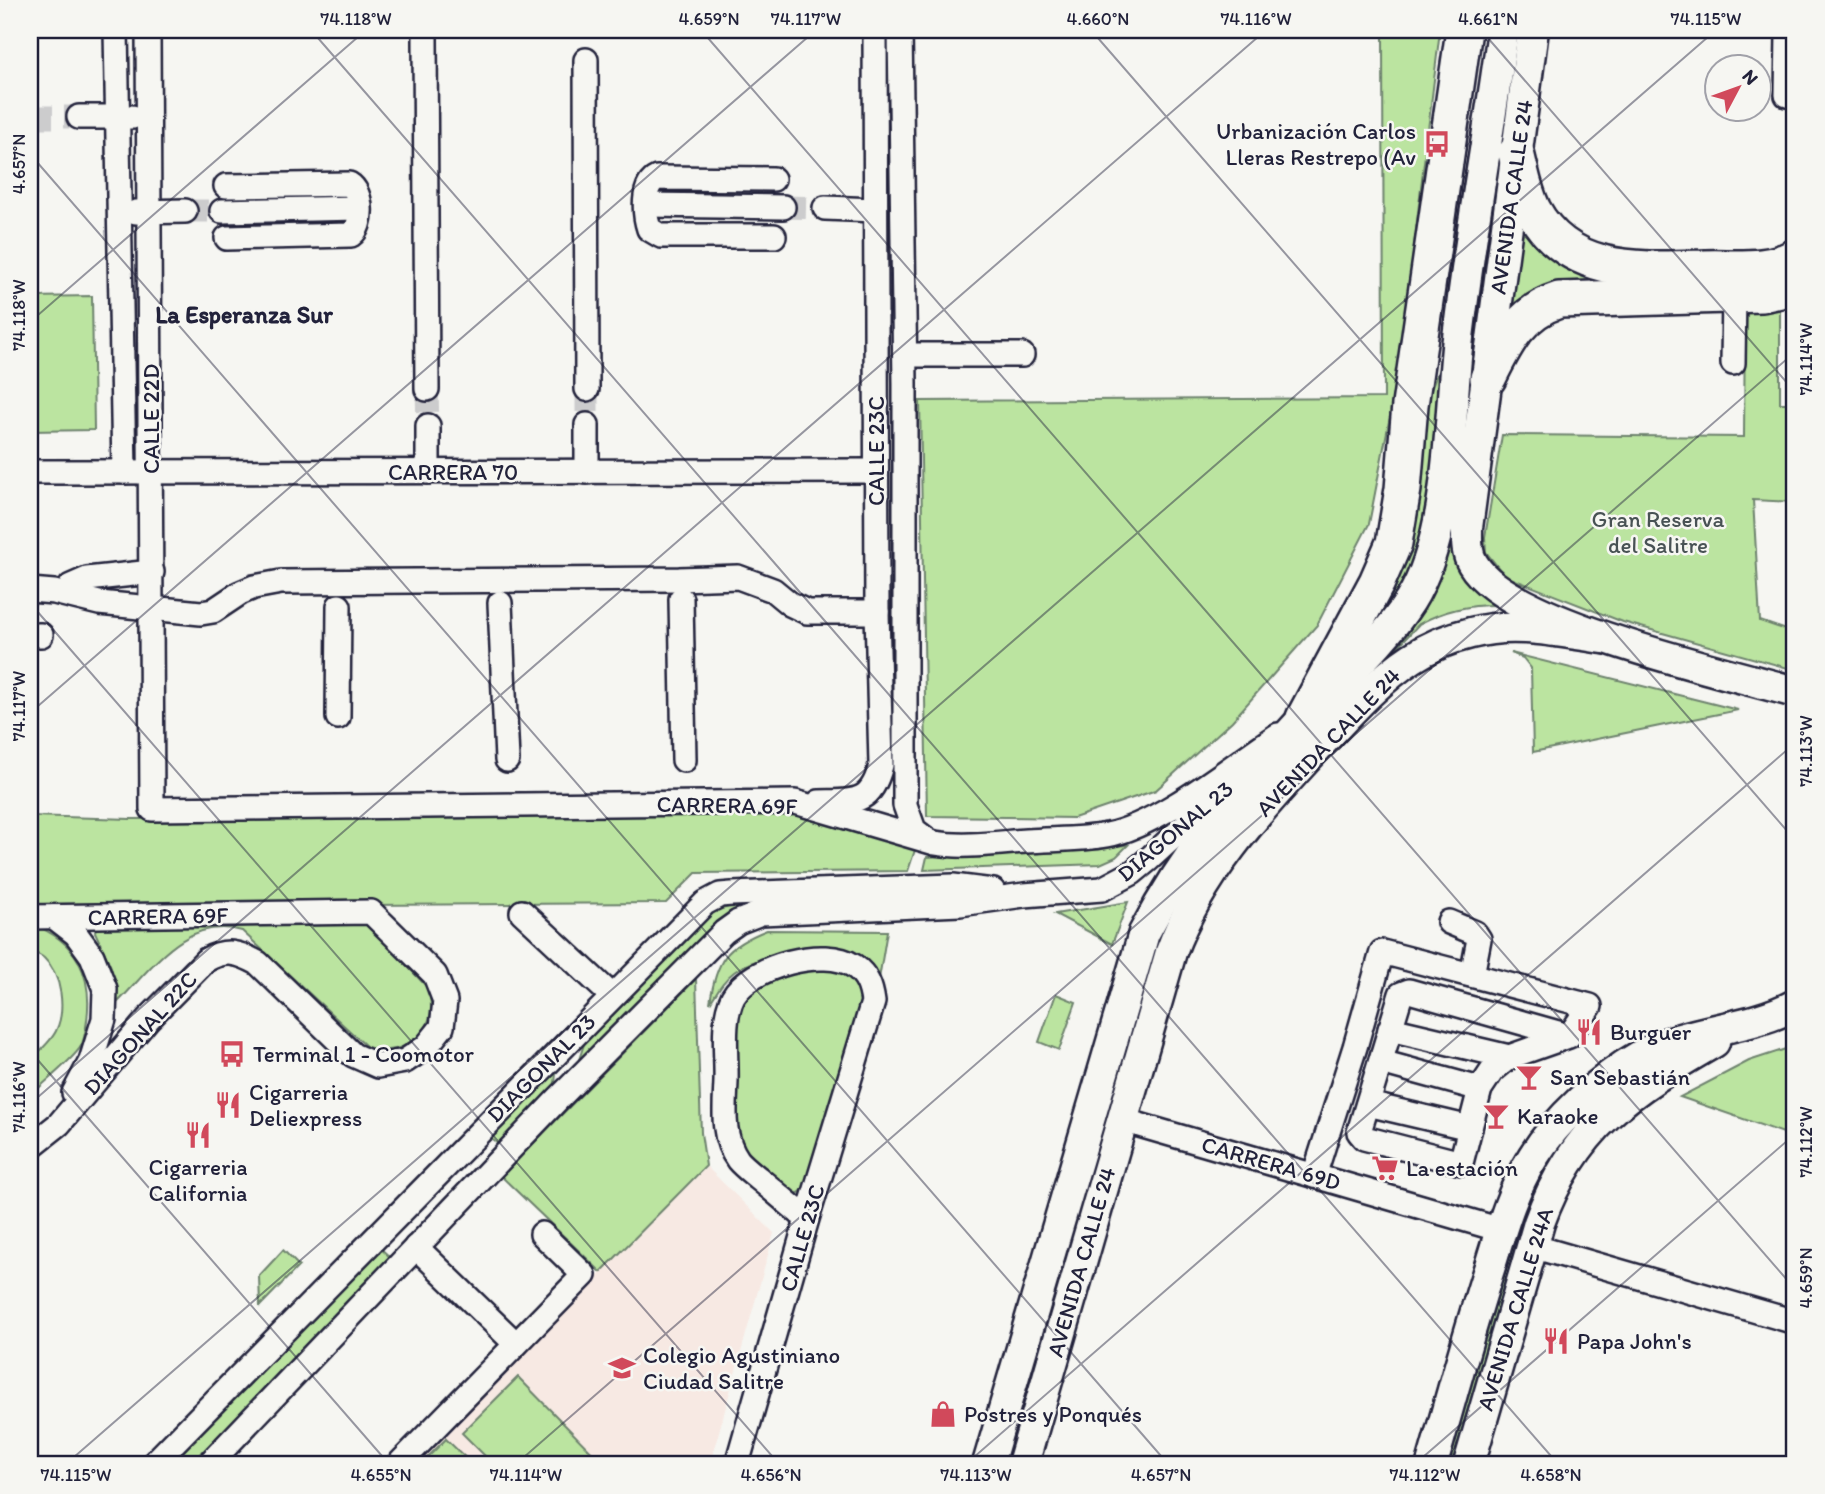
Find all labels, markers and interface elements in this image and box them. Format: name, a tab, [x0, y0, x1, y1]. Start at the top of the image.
text: 74.118°W	[320, 8, 392, 30]
text: 4.659°N	[678, 8, 740, 30]
text: 74.117°W	[771, 8, 841, 30]
text: 4.660°N	[1067, 8, 1129, 30]
text: 74.116°W	[1220, 8, 1292, 30]
text: 4.661°N	[1458, 8, 1518, 30]
text: 74.115°W	[1670, 8, 1742, 30]
north arrow	[1702, 52, 1772, 122]
text: N	[1738, 65, 1763, 90]
street label: AVENIDA CALLE 24	[1483, 98, 1539, 296]
place label: Urbanización Carlos Lleras Restrepo (Av	[1216, 117, 1416, 171]
bus stop icon: Urbanización Carlos Lleras Restrepo (Av	[1422, 129, 1452, 159]
text: 4.657°N	[8, 134, 30, 194]
text: 74.118°W	[8, 279, 30, 351]
district label: La Esperanza Sur	[155, 300, 333, 330]
text: 74.114°W	[1795, 323, 1817, 395]
street label: CALLE 22D	[137, 364, 165, 474]
street label: CALLE 23C	[862, 396, 890, 506]
street label: CARRERA 70	[388, 458, 518, 486]
park label: Gran Reserva del Salitre	[1592, 505, 1724, 559]
street label: AVENIDA CALLE 24	[1250, 662, 1406, 822]
text: 74.117°W	[8, 671, 30, 741]
text: 74.113°W	[1795, 715, 1817, 787]
street label: DIAGONAL 23	[1111, 774, 1239, 888]
street label: CARRERA 69F	[656, 790, 798, 820]
street label: CARRERA 69F	[87, 901, 229, 931]
street label: DIAGONAL 22C	[77, 965, 203, 1101]
street label: DIAGONAL 23	[481, 1008, 601, 1128]
restaurant icon: Burguer	[1574, 1017, 1604, 1047]
place label: Burguer	[1610, 1018, 1691, 1046]
bus stop icon: Terminal 1 - Coomotor	[217, 1039, 247, 1069]
place label: Terminal 1 - Coomotor	[253, 1040, 474, 1068]
text: 74.116°W	[8, 1061, 30, 1133]
bar icon: San Sebastián	[1514, 1062, 1544, 1092]
place label: San Sebastián	[1550, 1063, 1690, 1091]
place label: Cigarreria Deliexpress	[249, 1078, 362, 1132]
restaurant icon: Cigarreria Deliexpress	[213, 1090, 243, 1120]
bar icon: Karaoke	[1481, 1101, 1511, 1131]
place label: Karaoke	[1517, 1102, 1599, 1130]
text: 74.112°W	[1795, 1106, 1817, 1178]
restaurant icon: Cigarreria California	[183, 1120, 213, 1150]
street label: CARRERA 69D	[1198, 1130, 1344, 1196]
place label: Cigarreria California	[148, 1153, 248, 1207]
supermarket icon: La estación	[1370, 1153, 1400, 1183]
place label: La estación	[1406, 1154, 1518, 1182]
street label: AVENIDA CALLE 24	[1041, 1164, 1122, 1360]
street label: CALLE 23C	[773, 1181, 831, 1295]
street label: AVENIDA CALLE 24A	[1471, 1204, 1559, 1414]
text: 4.659°N	[1795, 1247, 1817, 1309]
restaurant icon: Papa John's	[1541, 1326, 1571, 1356]
place label: Papa John's	[1577, 1327, 1692, 1355]
place label: Colegio Agustiniano Ciudad Salitre	[643, 1341, 840, 1395]
school or university icon: Colegio Agustiniano Ciudad Salitre	[607, 1353, 637, 1383]
shop icon: Postres y Ponqués	[928, 1399, 958, 1429]
place label: Postres y Ponqués	[964, 1400, 1142, 1428]
text: 74.115°W	[40, 1464, 112, 1486]
text: 4.655°N	[350, 1464, 412, 1486]
text: 74.114°W	[490, 1464, 562, 1486]
text: 4.656°N	[740, 1464, 802, 1486]
text: 74.113°W	[940, 1464, 1012, 1486]
text: 4.657°N	[1131, 1464, 1191, 1486]
text: 74.112°W	[1389, 1464, 1461, 1486]
text: 4.658°N	[1520, 1464, 1582, 1486]

